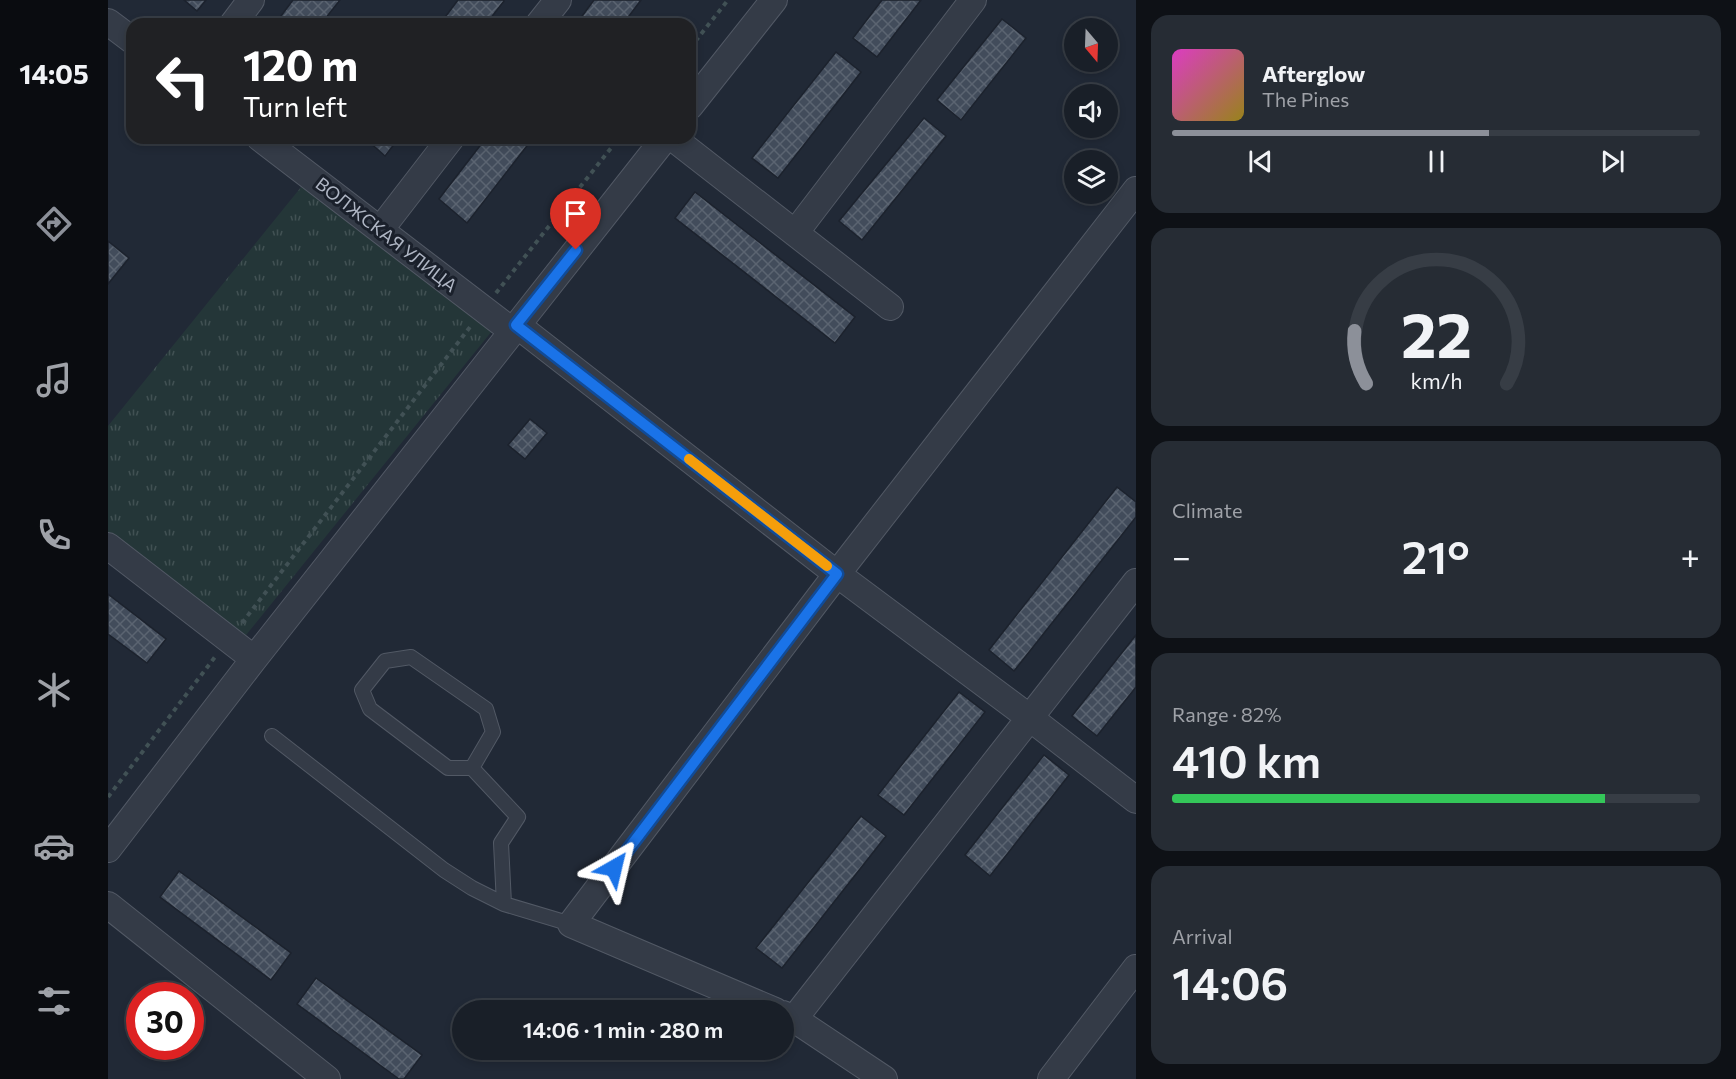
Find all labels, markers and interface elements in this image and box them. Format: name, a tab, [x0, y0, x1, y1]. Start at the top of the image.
north arrow	[1064, 18, 1118, 72]
map controls	[1064, 18, 1118, 204]
text: 120 m	[243, 38, 358, 90]
icon: left	[144, 42, 222, 120]
text: 14:05	[19, 57, 89, 90]
text: Afterglow	[1262, 60, 1365, 87]
button: sound	[1064, 84, 1118, 138]
text: The Pines	[1262, 87, 1349, 111]
text: Turn left	[243, 90, 347, 123]
icon: previous	[1244, 145, 1277, 178]
icon: pause	[1420, 145, 1453, 178]
icon: next	[1596, 145, 1629, 178]
button: layers	[1064, 150, 1118, 204]
street label: ВОЛЖСКАЯ УЛИЦА	[311, 172, 462, 296]
pin	[550, 188, 601, 250]
icon: arrive	[559, 197, 592, 230]
icon: directions	[33, 203, 75, 245]
text: 22	[1400, 295, 1472, 371]
icon: music	[33, 359, 75, 401]
text: km/h	[1410, 367, 1462, 393]
text: Climate	[1172, 498, 1242, 522]
icon: phone	[33, 514, 75, 556]
text: 21°	[1402, 528, 1470, 583]
text: −	[1172, 535, 1191, 576]
text: +	[1681, 535, 1700, 576]
icon: climate	[33, 669, 75, 711]
text: Range · 82%	[1172, 702, 1282, 726]
text: 410 km	[1172, 732, 1321, 787]
icon: car	[33, 825, 75, 867]
position arrow	[582, 836, 646, 900]
text: Arrival	[1172, 924, 1233, 948]
text: 14:06	[1172, 954, 1288, 1009]
icon: filters	[33, 980, 75, 1022]
speed limit sign: 30	[126, 982, 204, 1060]
text: 14:06 · 1 min · 280 m	[523, 1016, 723, 1043]

